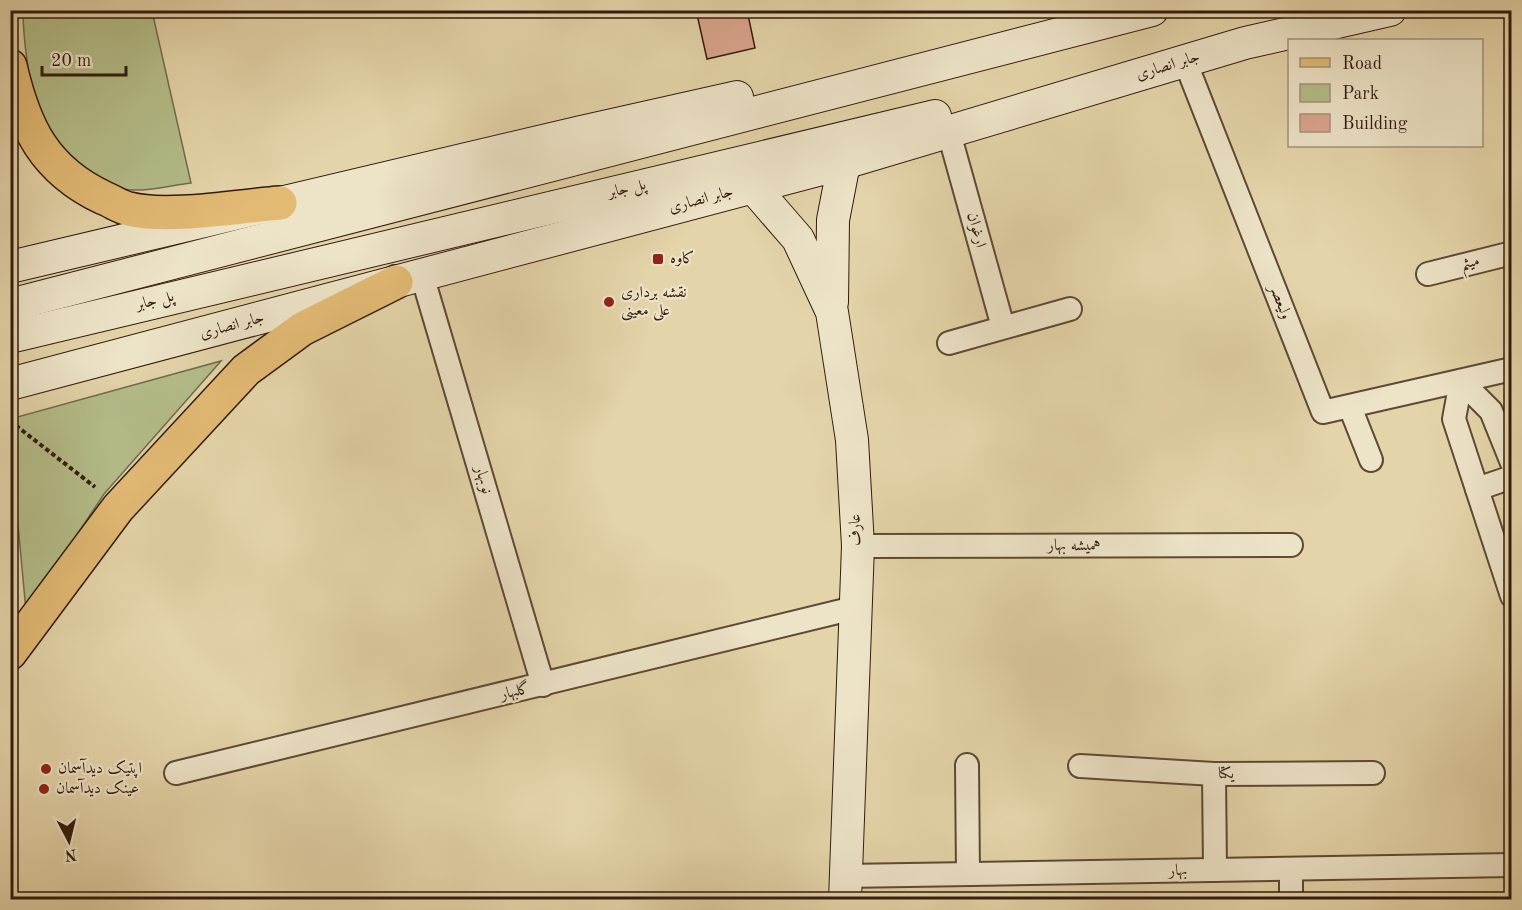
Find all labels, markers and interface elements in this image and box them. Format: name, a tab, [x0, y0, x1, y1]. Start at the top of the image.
scale bar	[42, 39, 126, 77]
legend	[1288, 39, 1483, 147]
street label: جابر انصاری	[1134, 49, 1202, 83]
text: 20 m	[51, 52, 91, 70]
text: Road	[1342, 55, 1382, 73]
text: Park	[1342, 85, 1379, 103]
text: Building	[1342, 115, 1408, 133]
street label: پل جابر	[604, 177, 649, 204]
street label: جابر انصاری	[667, 184, 735, 216]
street label: ارغوان	[963, 211, 988, 250]
place label: کاوه	[670, 250, 695, 267]
marker: کاوه	[651, 252, 665, 266]
street label: میثم	[1459, 253, 1483, 280]
street label: ولیعصر	[1264, 280, 1294, 322]
place label: نقشه برداری علی معینی	[621, 285, 687, 321]
street label: پل جابر	[132, 288, 177, 316]
marker: نقشه برداری علی معینی	[602, 295, 616, 309]
street label: جابر انصاری	[198, 310, 266, 342]
street label: نوبهار	[470, 462, 495, 496]
street label: عارف	[847, 514, 865, 546]
street label: همیشه بهار	[1046, 538, 1100, 555]
street label: گلبهار	[496, 678, 532, 705]
place label: اپتیک دیدآسمان	[58, 758, 142, 779]
marker: اپتیک دیدآسمان	[39, 762, 53, 776]
street label: یکتا	[1218, 766, 1235, 783]
place label: عینک دیدآسمان	[56, 778, 139, 797]
marker: عینک دیدآسمان	[37, 782, 51, 796]
north arrow	[39, 811, 99, 871]
text: N	[63, 845, 78, 863]
street label: بهار	[1167, 863, 1187, 880]

